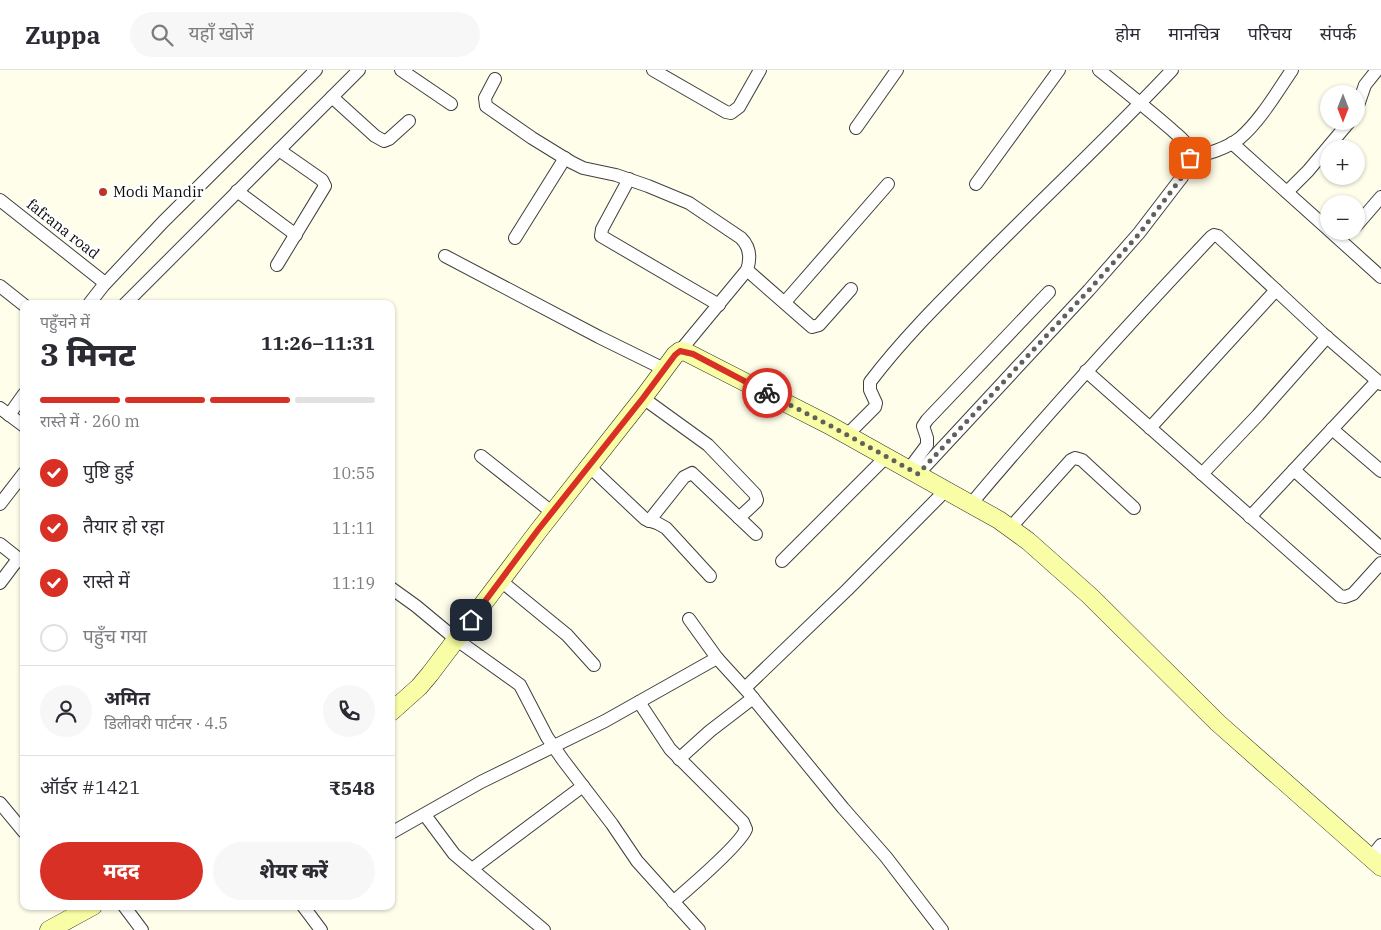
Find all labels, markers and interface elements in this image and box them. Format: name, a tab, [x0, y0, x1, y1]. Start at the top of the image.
search box	[130, 12, 480, 57]
text: Zuppa	[25, 19, 100, 51]
icon: search	[148, 21, 176, 49]
text: यहाँ खोजें	[188, 21, 253, 45]
text: होम	[1115, 22, 1140, 45]
text: मानचित्र	[1168, 22, 1220, 45]
text: परिचय	[1248, 22, 1292, 45]
text: संपर्क	[1320, 22, 1356, 45]
north arrow	[1320, 85, 1365, 130]
map controls	[1320, 85, 1365, 240]
pin	[1169, 137, 1211, 179]
button: +	[1320, 140, 1365, 185]
icon: bag	[1176, 144, 1204, 172]
place label: Modi Mandir	[113, 182, 204, 201]
marker: Modi Mandir	[97, 186, 109, 198]
street label: fafrana road	[23, 194, 103, 263]
button: −	[1320, 195, 1365, 240]
text: पहुँचने में	[40, 312, 90, 332]
text: 11:26–11:31	[261, 331, 375, 355]
text: 3 मिनट	[40, 333, 136, 375]
courier	[742, 368, 792, 418]
icon: bike	[753, 379, 781, 407]
text: रास्ते में · 260 m	[40, 411, 140, 431]
icon: check	[40, 459, 68, 487]
text: पुष्टि हुई	[83, 459, 134, 483]
text: 10:55	[332, 463, 375, 483]
icon: check	[40, 514, 68, 542]
text: तैयार हो रहा	[83, 514, 164, 538]
text: 11:11	[332, 518, 375, 538]
icon: check	[40, 569, 68, 597]
text: रास्ते में	[83, 569, 130, 593]
text: 11:19	[332, 573, 375, 593]
pin	[450, 599, 492, 641]
icon: home	[457, 606, 485, 634]
text: पहुँच गया	[83, 624, 147, 648]
button: person	[40, 685, 92, 737]
button: phone	[323, 685, 375, 737]
text: अमित	[104, 686, 150, 710]
text: डिलीवरी पार्टनर · 4.5	[104, 713, 228, 733]
text: ऑर्डर #1421	[40, 775, 141, 799]
text: ₹548	[329, 776, 375, 800]
button: मदद	[40, 842, 203, 900]
button: शेयर करें	[213, 842, 375, 900]

